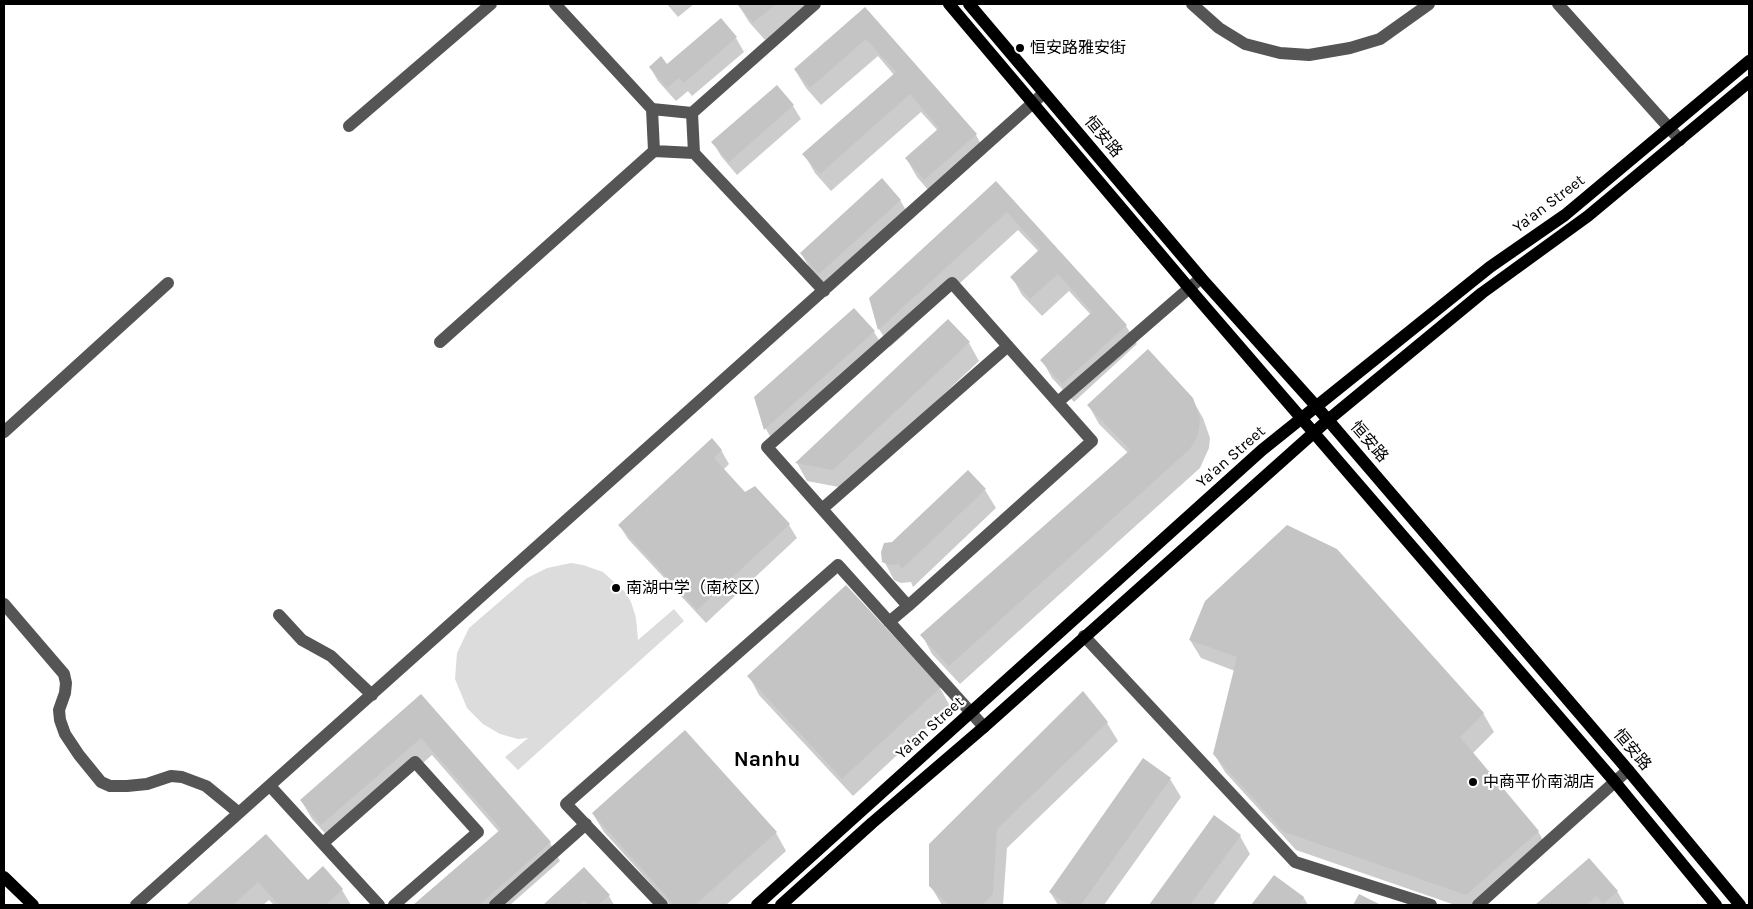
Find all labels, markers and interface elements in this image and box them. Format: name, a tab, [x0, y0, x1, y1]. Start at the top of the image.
place label: 恒安路雅安街	[1030, 38, 1126, 58]
marker: 恒安路雅安街	[1014, 42, 1026, 54]
street label: 恒安路	[1080, 112, 1126, 162]
street label: Ya'an Street	[1509, 171, 1589, 237]
street label: 恒安路	[1346, 418, 1392, 466]
street label: Ya'an Street	[1193, 422, 1269, 492]
place label: 南湖中学（南校区）	[626, 578, 770, 598]
marker: 南湖中学（南校区）	[610, 582, 622, 594]
street label: Ya'an Street	[892, 692, 968, 764]
street label: 恒安路	[1609, 725, 1655, 775]
district label: Nanhu	[734, 747, 800, 773]
place label: 中商平价南湖店	[1483, 772, 1595, 792]
marker: 中商平价南湖店	[1467, 776, 1479, 788]

